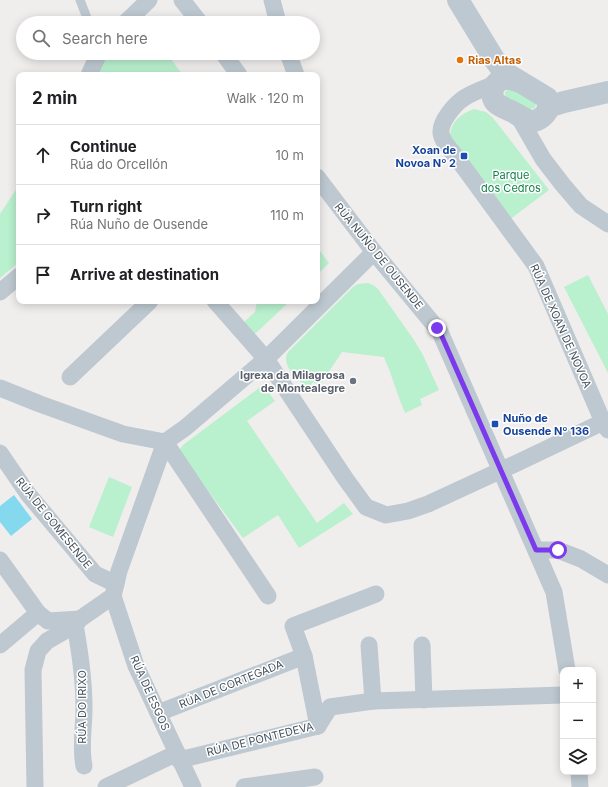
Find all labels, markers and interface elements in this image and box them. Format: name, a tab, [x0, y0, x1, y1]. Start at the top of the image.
search box	[16, 16, 320, 60]
icon: search	[30, 27, 52, 49]
text: Search here	[62, 29, 148, 48]
place label: Rias Altas	[468, 53, 521, 67]
marker: Rias Altas	[455, 55, 465, 65]
text: 2 min	[32, 88, 77, 108]
text: Walk · 120 m	[227, 90, 304, 106]
text: Continue	[70, 137, 137, 156]
place label: Xoan de Novoa Nº 2	[396, 143, 456, 170]
icon: ahead	[32, 144, 54, 166]
text: 10 m	[275, 147, 304, 163]
marker: Xoan de Novoa Nº 2	[459, 151, 469, 161]
text: Rúa do Orcellón	[70, 156, 168, 172]
park label: Parque dos Cedros	[481, 168, 541, 195]
text: Turn right	[70, 197, 142, 216]
street label: RÚA NUÑO DE OUSENDE	[332, 200, 426, 312]
icon: right	[32, 204, 54, 226]
text: 110 m	[270, 207, 304, 223]
text: Rúa Nuño de Ousende	[70, 216, 208, 232]
street label: RÚA DE XOAN DE NOVOA	[527, 262, 595, 391]
icon: arrive	[32, 264, 54, 286]
text: Arrive at destination	[70, 265, 219, 284]
route end	[428, 319, 446, 337]
place label: Igrexa da Milagrosa de Montealegre	[240, 368, 345, 395]
marker: Igrexa da Milagrosa de Montealegre	[348, 376, 358, 386]
place label: Nuño de Ousende Nº 136	[503, 411, 589, 438]
marker: Nuño de Ousende Nº 136	[490, 419, 500, 429]
street label: RÚA DE GOMESENDE	[13, 475, 95, 571]
route start	[549, 541, 567, 559]
street label: RÚA DE ESGOS	[127, 653, 173, 733]
street label: RÚA DE CORTEGADA	[177, 657, 286, 711]
map controls	[560, 667, 596, 775]
button: +	[560, 667, 596, 703]
street label: RÚA DO IRIXO	[75, 670, 89, 744]
button: −	[560, 703, 596, 739]
street label: RÚA DE PONTEDEVA	[205, 719, 315, 759]
button: layers	[560, 739, 596, 775]

